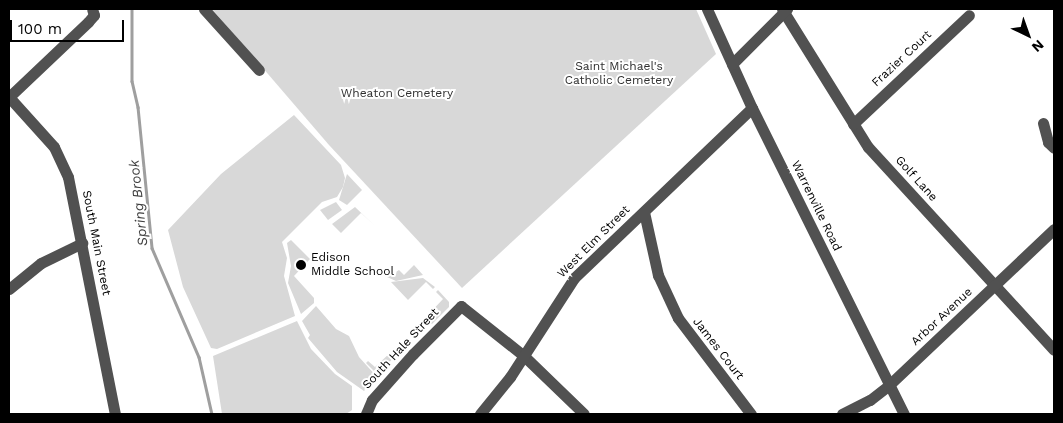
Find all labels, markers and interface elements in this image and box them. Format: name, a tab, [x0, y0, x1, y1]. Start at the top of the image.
scale bar	[12, 10, 126, 42]
north arrow	[1003, 10, 1053, 60]
text: 100 m	[18, 20, 62, 38]
street label: Frazier Court	[869, 28, 935, 90]
text: N	[1029, 37, 1047, 56]
park label: Saint Michael's Catholic Cemetery	[565, 60, 673, 88]
park label: Wheaton Cemetery	[341, 87, 453, 101]
street label: Golf Lane	[892, 153, 940, 205]
street label: Warrenville Road	[788, 158, 844, 254]
water label: Spring Brook	[125, 159, 151, 247]
street label: South Main Street	[79, 189, 113, 297]
street label: West Elm Street	[555, 203, 633, 281]
place label: Edison Middle School	[311, 251, 394, 279]
marker: Edison Middle School	[295, 259, 307, 271]
street label: Arbor Avenue	[908, 285, 976, 349]
street label: South Hale Street	[360, 306, 442, 392]
street label: James Court	[689, 315, 747, 383]

